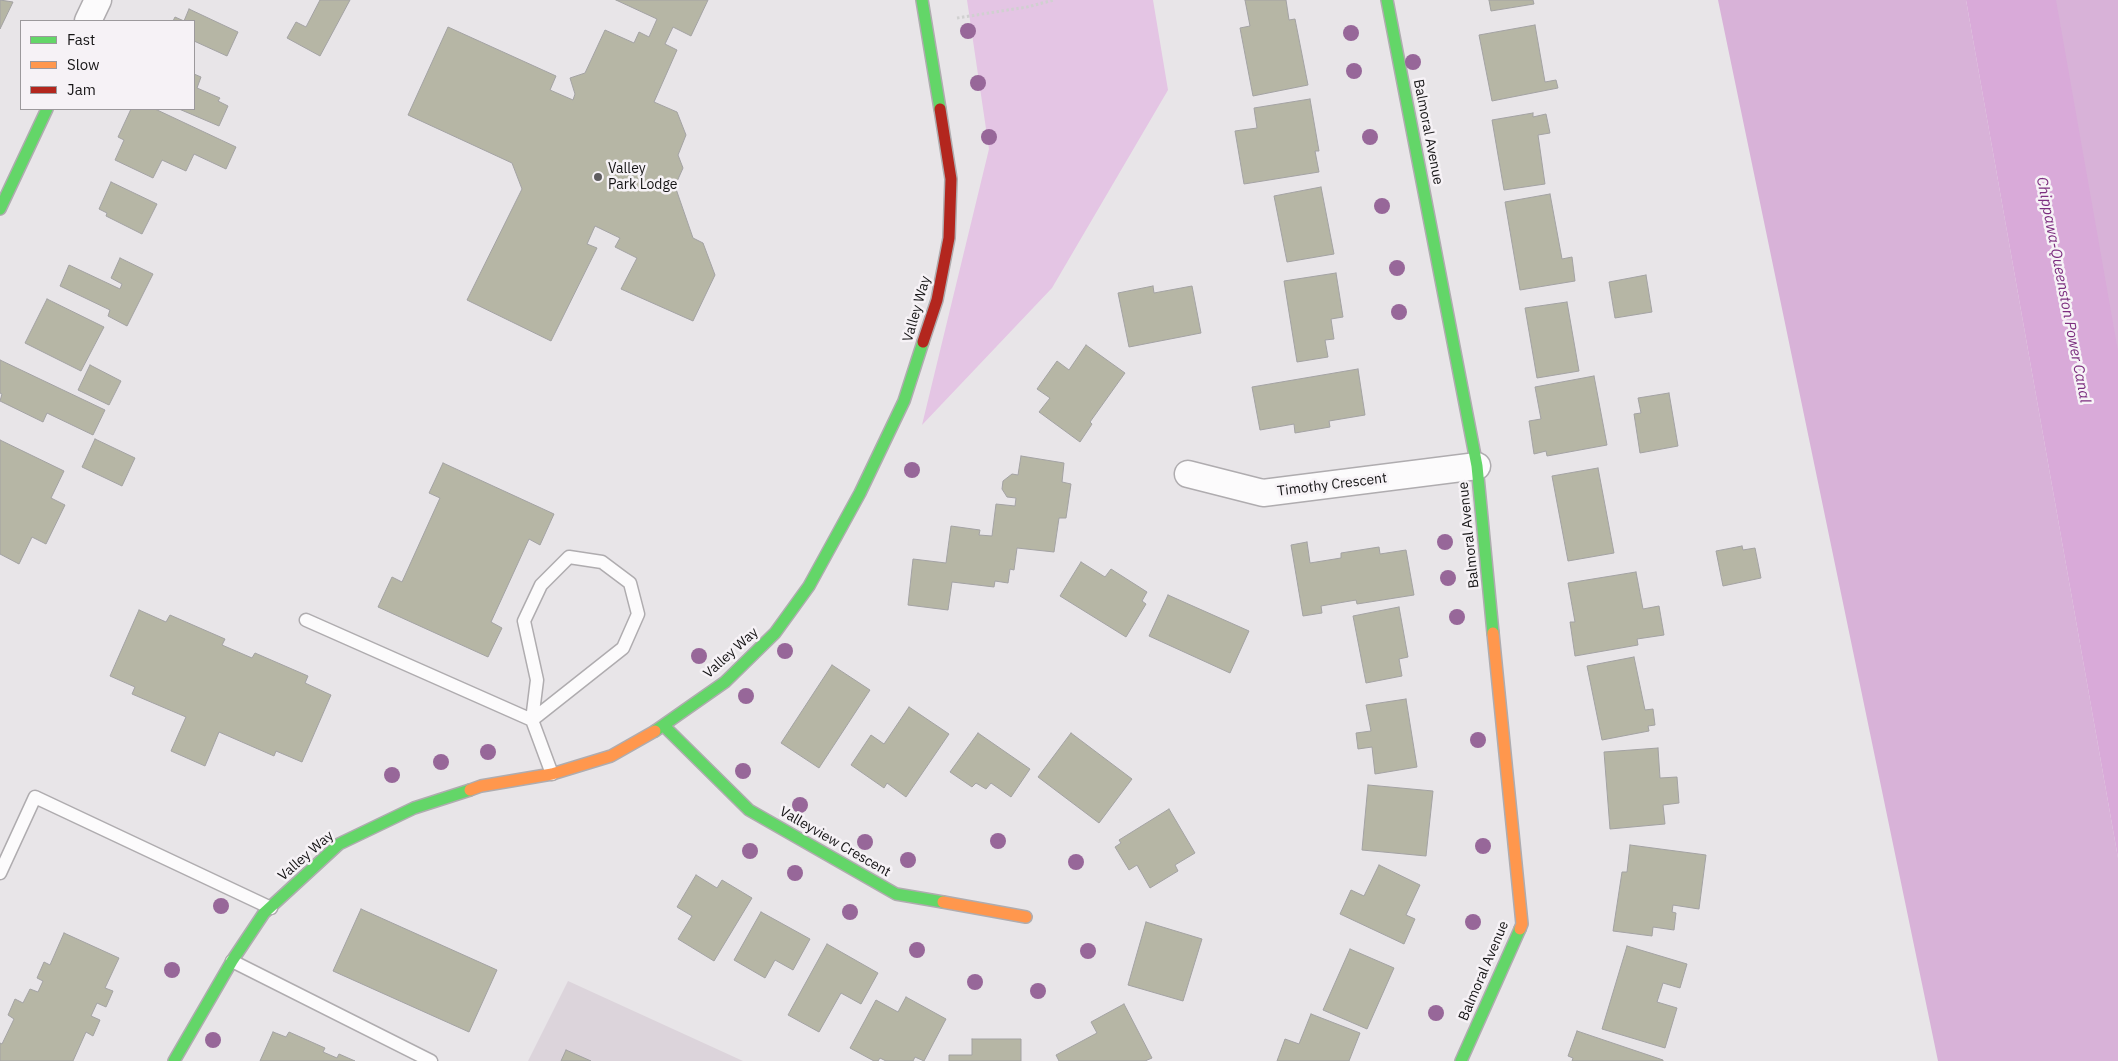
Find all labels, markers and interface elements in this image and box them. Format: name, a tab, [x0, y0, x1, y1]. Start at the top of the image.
legend	[20, 20, 195, 110]
text: Fast	[67, 30, 95, 49]
text: Slow	[67, 55, 100, 74]
street label: Balmoral Avenue	[1410, 78, 1446, 186]
text: Jam	[67, 80, 96, 99]
place label: Valley Park Lodge	[608, 161, 677, 193]
marker: Valley Park Lodge	[592, 171, 604, 183]
water label: Chippawa-Queenston Power Canal	[2032, 176, 2094, 404]
street label: Valley Way	[900, 274, 934, 344]
street label: Timothy Crescent	[1276, 470, 1388, 500]
street label: Balmoral Avenue	[1455, 481, 1483, 589]
street label: Valley Way	[700, 624, 762, 682]
street label: Valleyview Crescent	[776, 803, 894, 881]
street label: Valley Way	[275, 827, 337, 885]
street label: Balmoral Avenue	[1455, 919, 1513, 1023]

